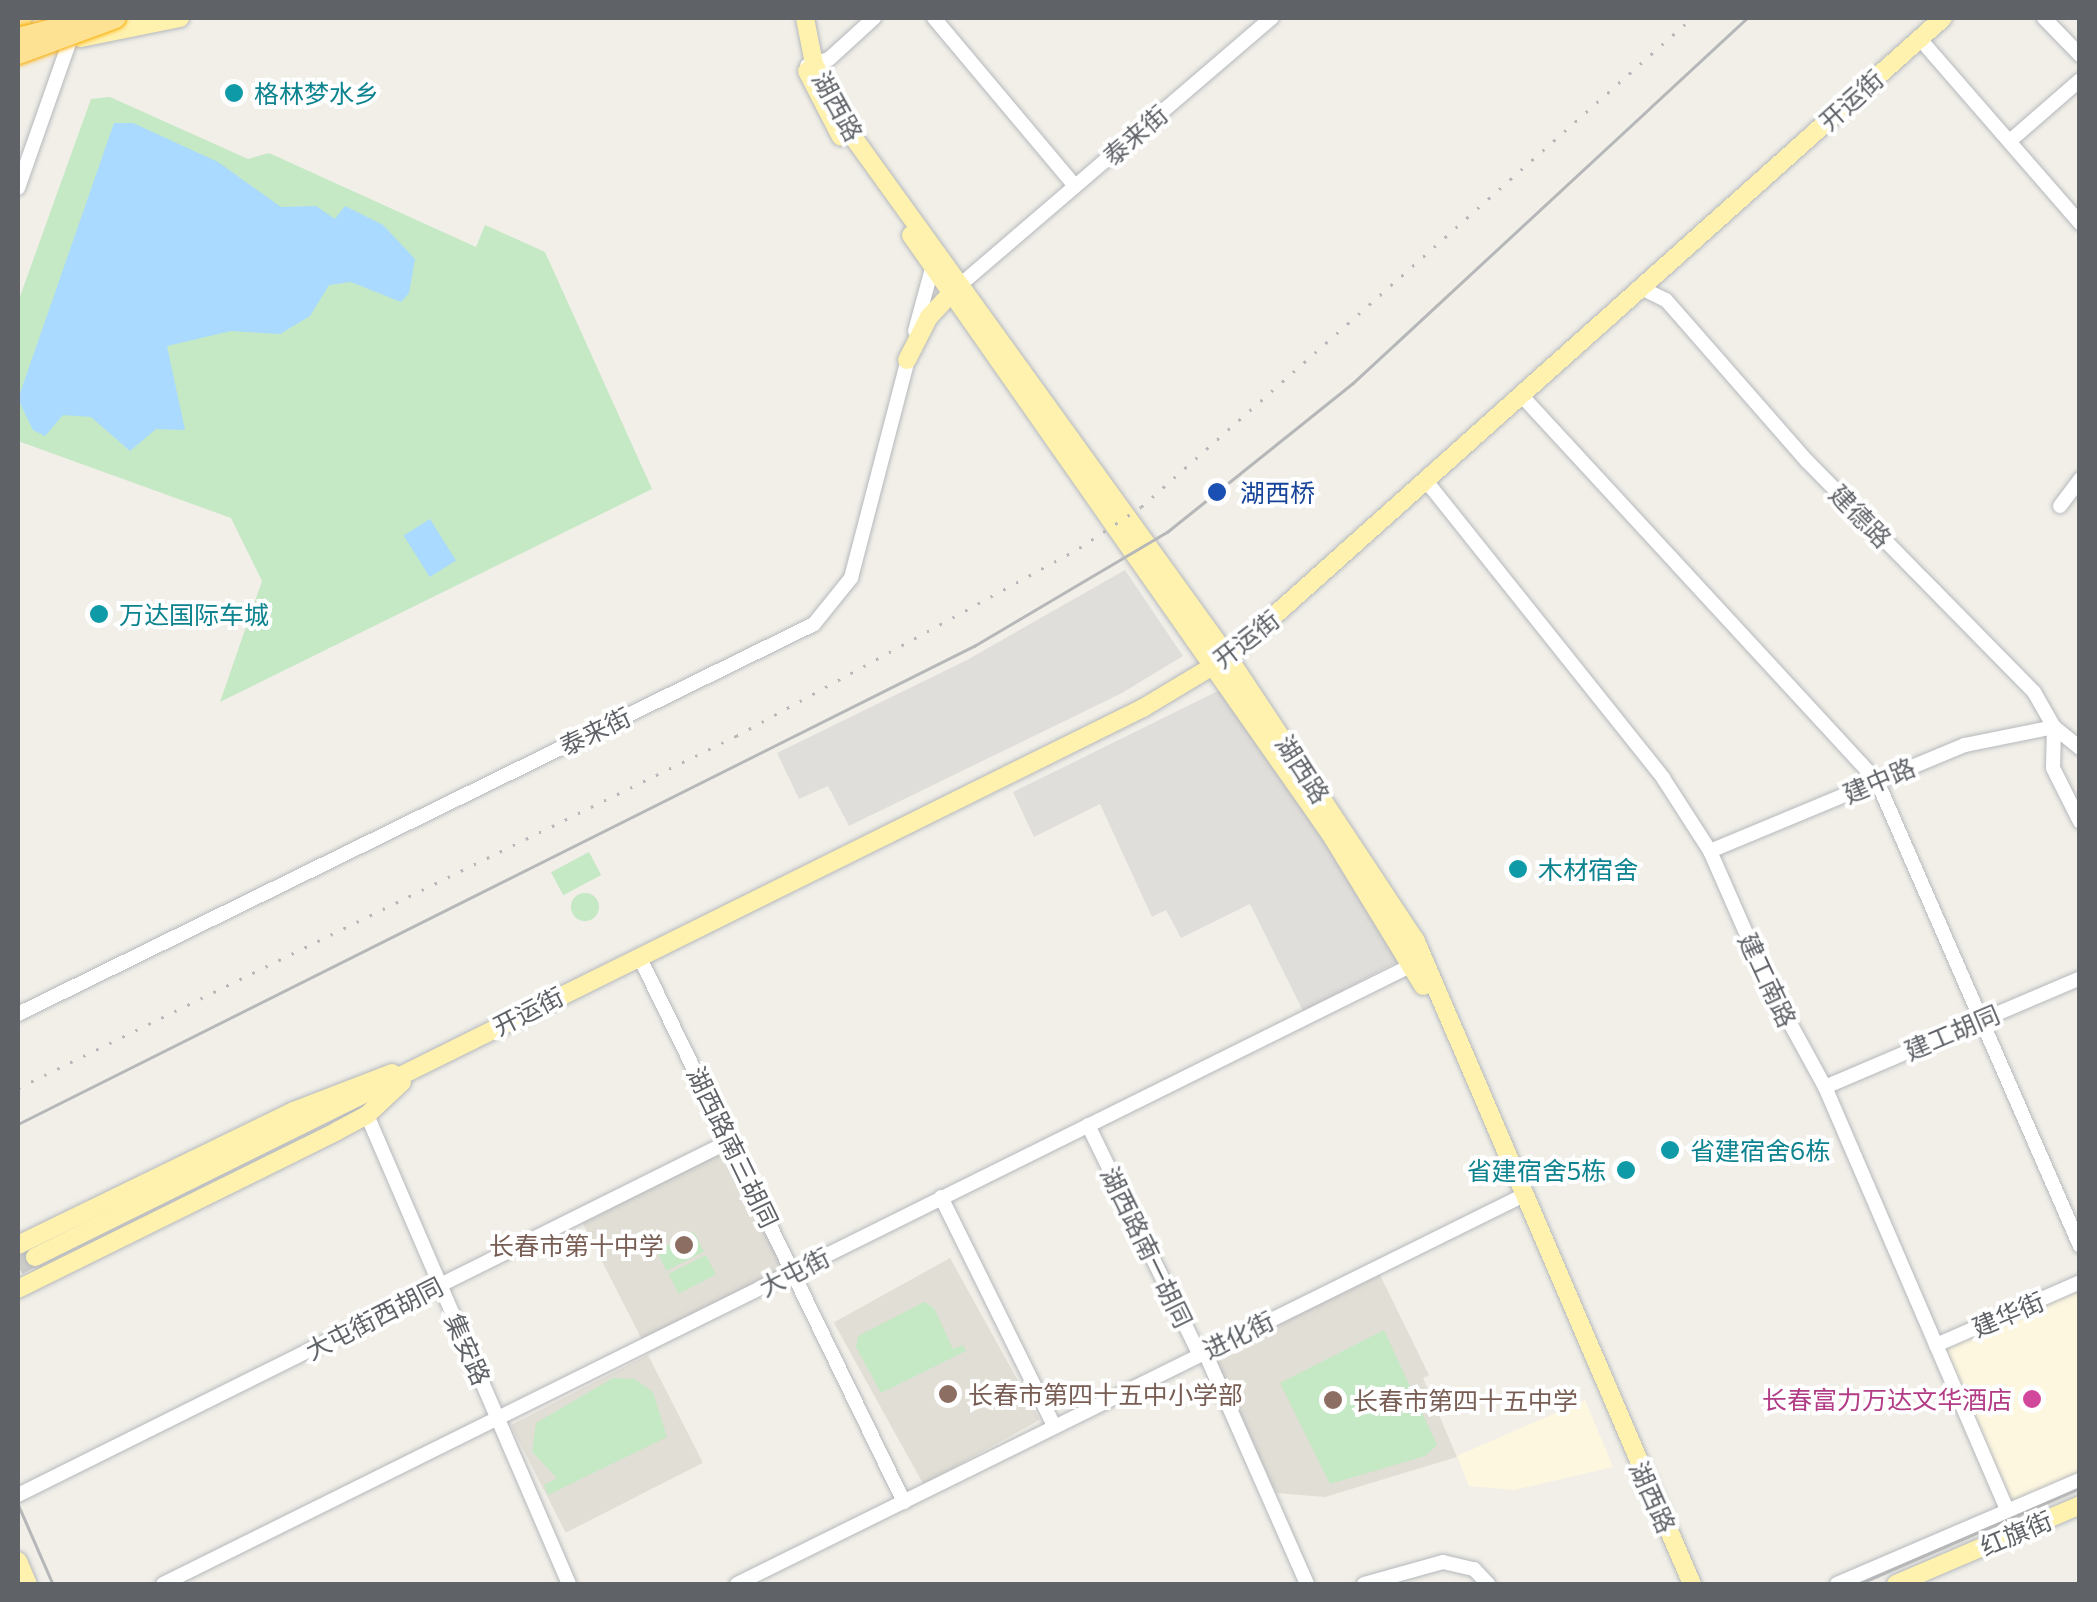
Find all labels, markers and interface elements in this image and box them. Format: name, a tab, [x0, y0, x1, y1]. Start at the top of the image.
street label: 开运街	[1813, 64, 1889, 136]
street label: 湖西路	[807, 66, 869, 146]
place label: 格林梦水乡	[254, 78, 379, 108]
marker: 格林梦水乡	[223, 82, 245, 104]
street label: 泰来街	[1097, 99, 1173, 171]
place label: 湖西桥	[1240, 477, 1315, 507]
marker: 湖西桥	[1204, 479, 1230, 505]
street label: 建德路	[1824, 479, 1898, 553]
place label: 万达国际车城	[119, 599, 269, 629]
marker: 万达国际车城	[88, 603, 110, 625]
street label: 开运街	[1207, 604, 1285, 674]
street label: 泰来街	[555, 701, 635, 761]
street label: 湖西路	[1270, 729, 1336, 809]
street label: 建中路	[1839, 752, 1919, 808]
place label: 木材宿舍	[1538, 854, 1638, 884]
marker: 木材宿舍	[1507, 858, 1529, 880]
street label: 建工南路	[1733, 928, 1803, 1032]
street label: 开运街	[488, 981, 568, 1041]
street label: 建工胡同	[1900, 999, 2004, 1065]
street label: 湖西路南三胡同	[681, 1062, 785, 1232]
place label: 省建宿舍6栋	[1690, 1135, 1830, 1165]
marker: 省建宿舍6栋	[1659, 1139, 1681, 1161]
place label: 省建宿舍5栋	[1467, 1155, 1606, 1185]
marker: 省建宿舍5栋	[1615, 1159, 1637, 1181]
street label: 湖西路南一胡同	[1095, 1162, 1199, 1332]
place label: 长春市第十中学	[489, 1230, 664, 1260]
marker: 长春市第十中学	[673, 1234, 695, 1256]
street label: 大屯街	[754, 1242, 834, 1302]
street label: 大屯街西胡同	[300, 1271, 448, 1365]
street label: 建华街	[1968, 1286, 2048, 1342]
street label: 进化街	[1198, 1305, 1278, 1365]
street label: 集安路	[439, 1309, 497, 1389]
place label: 长春市第四十五中小学部	[968, 1379, 1243, 1409]
marker: 长春市第四十五中小学部	[937, 1383, 959, 1405]
place label: 长春富力万达文华酒店	[1762, 1384, 2012, 1414]
place label: 长春市第四十五中学	[1353, 1385, 1578, 1415]
marker: 长春富力万达文华酒店	[2021, 1388, 2043, 1410]
marker: 长春市第四十五中学	[1322, 1389, 1344, 1411]
street label: 湖西路	[1624, 1457, 1682, 1537]
street label: 红旗街	[1976, 1505, 2056, 1561]

